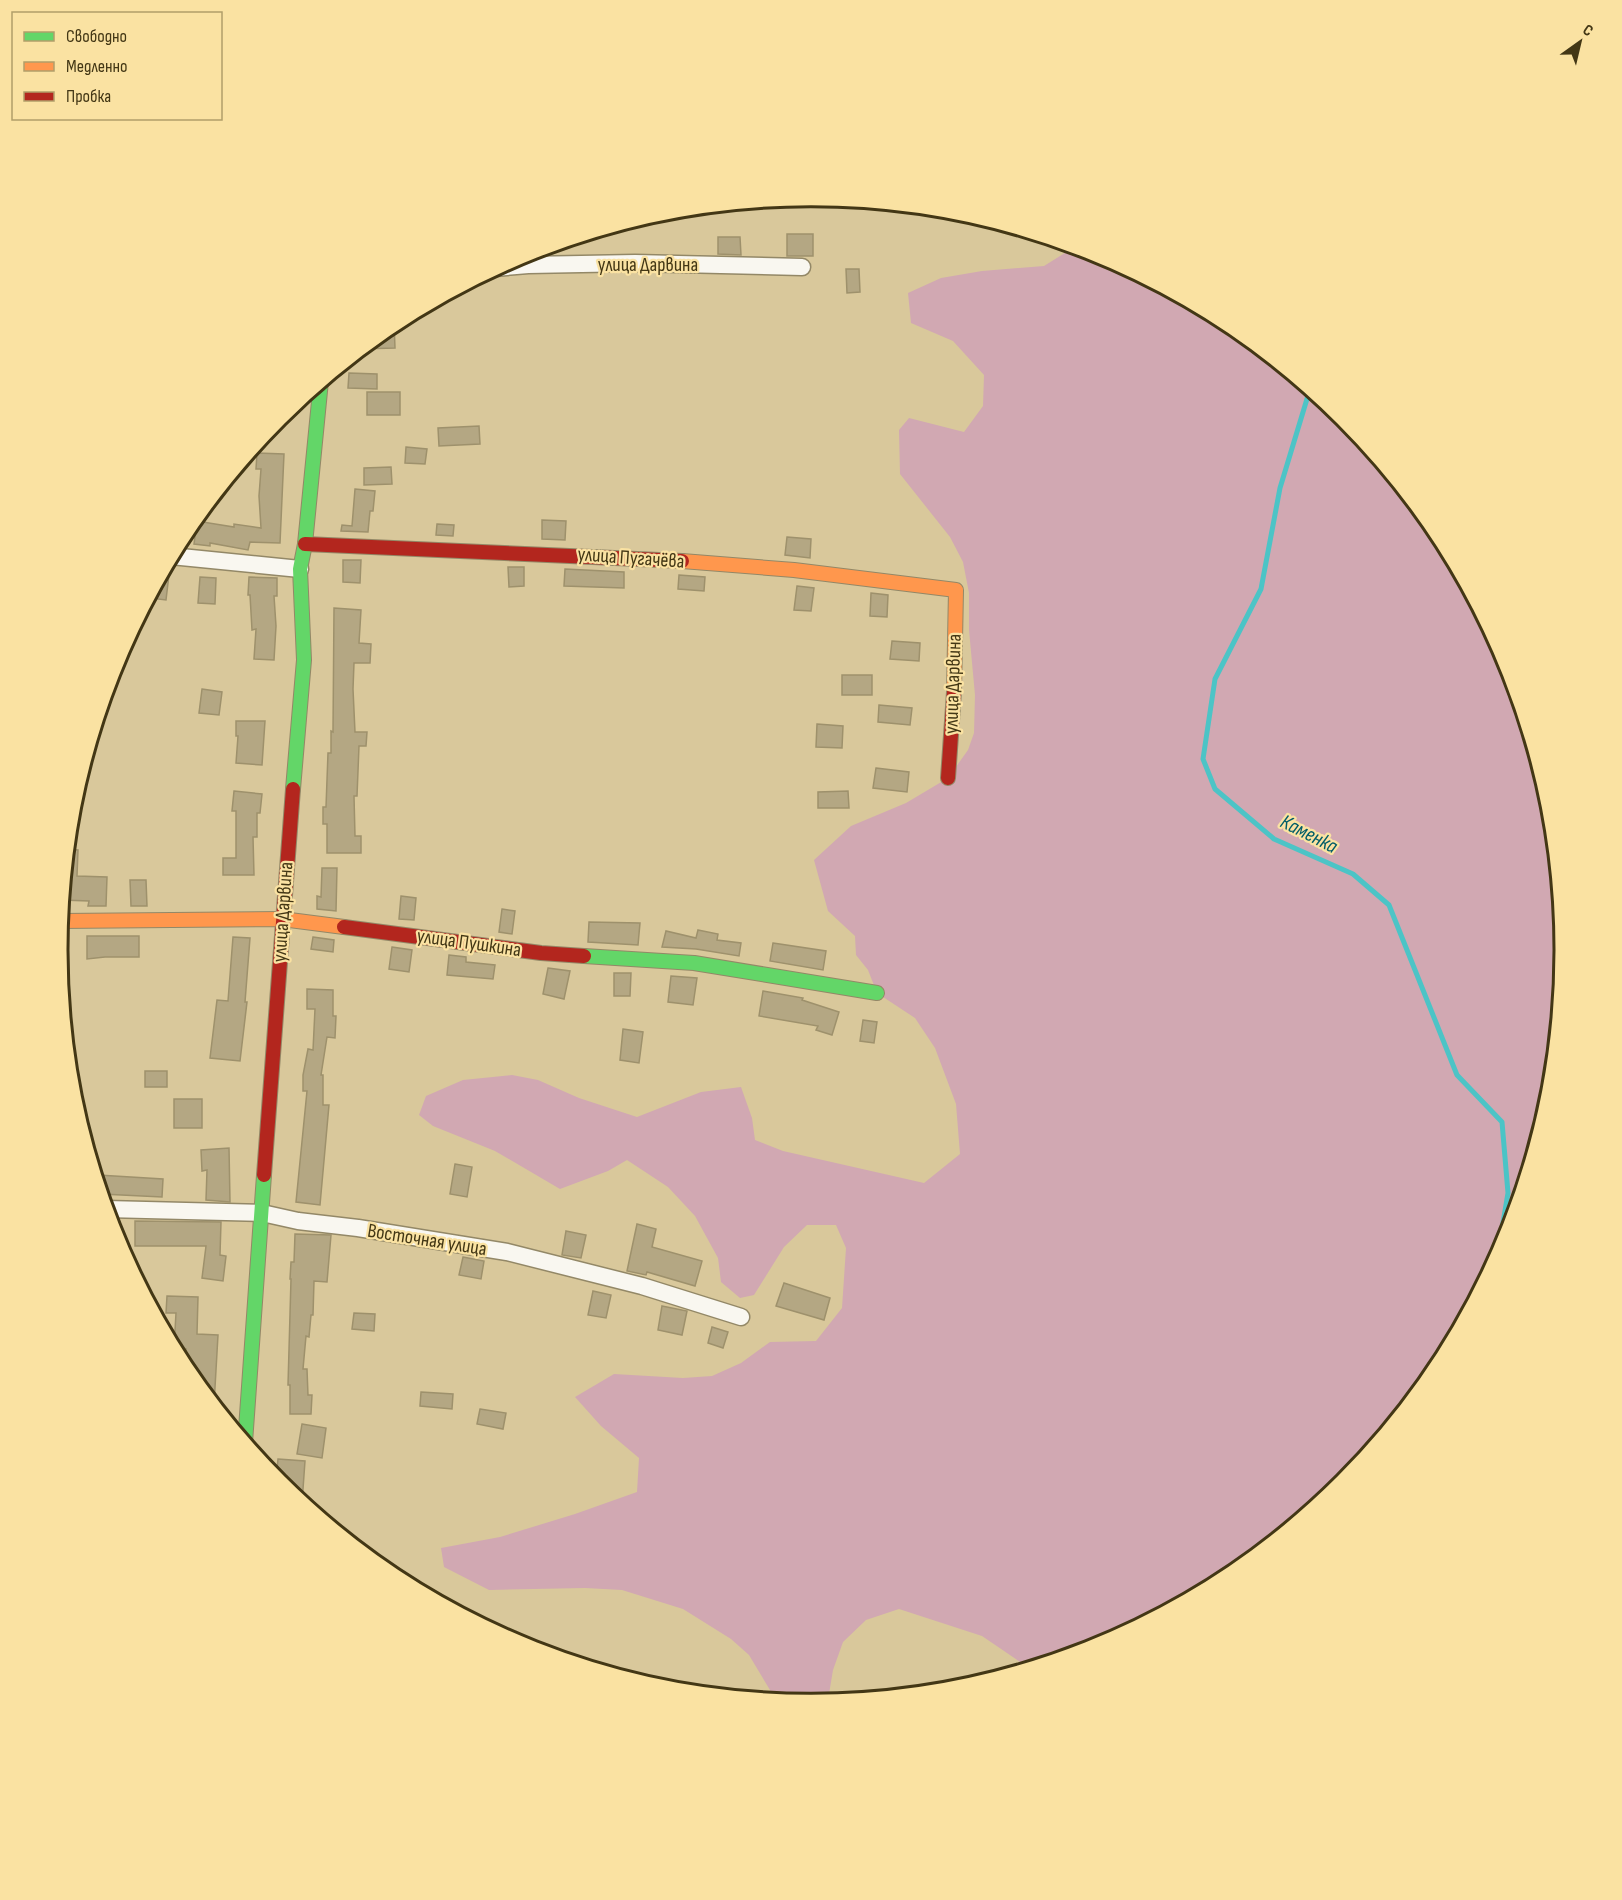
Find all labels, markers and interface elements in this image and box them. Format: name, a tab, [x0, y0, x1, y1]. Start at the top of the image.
legend	[12, 12, 222, 120]
north arrow	[1550, 12, 1610, 72]
text: С	[1579, 21, 1596, 41]
text: Свободно	[66, 26, 127, 47]
text: Медленно	[66, 56, 128, 77]
text: Пробка	[66, 86, 111, 107]
street label: улица Дарвина	[598, 253, 698, 277]
street label: улица Пугачёва	[577, 542, 685, 574]
street label: улица Дарвина	[939, 633, 967, 735]
water label: Каменка	[1276, 809, 1342, 859]
street label: улица Дарвина	[268, 861, 298, 963]
street label: улица Пушкина	[415, 924, 523, 962]
street label: Восточная улица	[366, 1219, 488, 1261]

